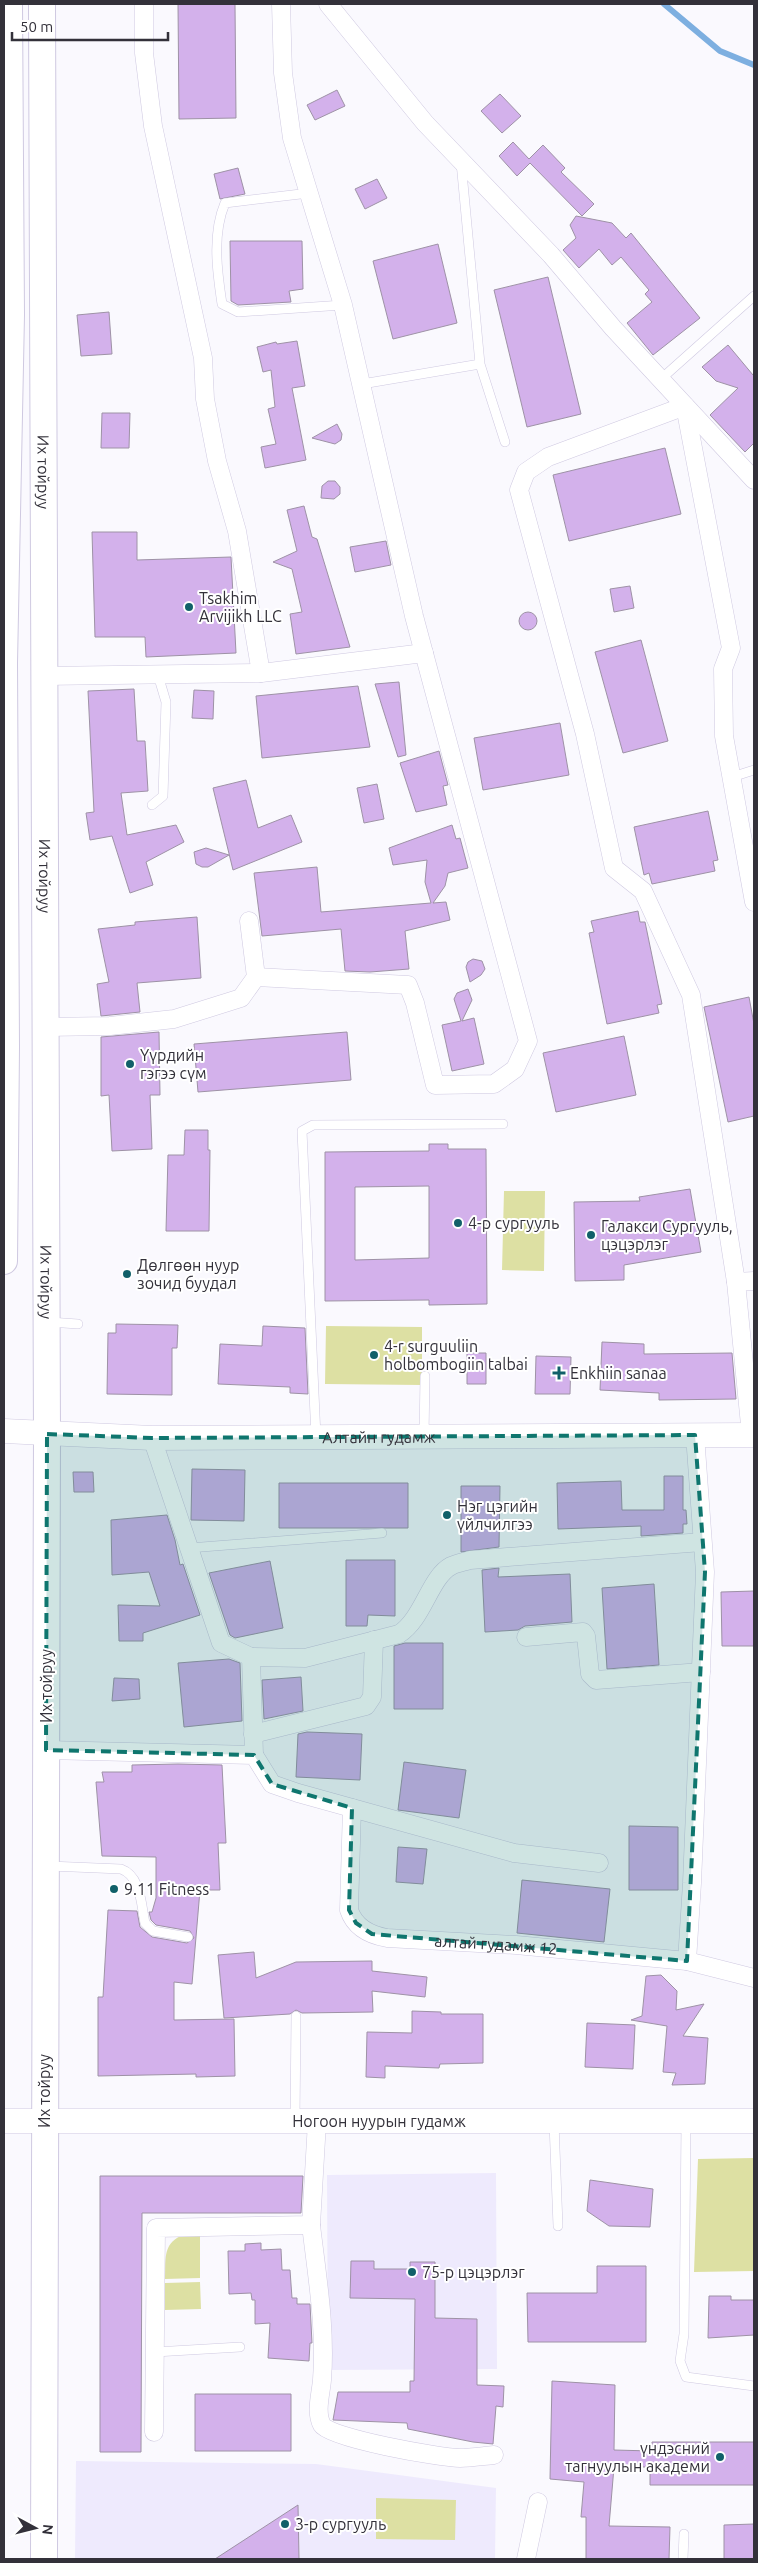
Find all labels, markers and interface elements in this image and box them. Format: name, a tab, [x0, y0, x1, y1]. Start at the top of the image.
scale bar	[12, 10, 169, 42]
text: 50 m	[20, 18, 53, 35]
street label: Их тойруу	[35, 435, 53, 509]
place label: Tsakhim Arvijikh LLC	[199, 589, 282, 625]
marker: Tsakhim Arvijikh LLC	[183, 601, 195, 613]
street label: Их тойруу	[36, 839, 54, 913]
place label: Үүрдийн гэгээ сүм	[140, 1046, 207, 1082]
marker: Үүрдийн гэгээ сүм	[124, 1058, 136, 1070]
place label: 4-р сургууль	[468, 1214, 559, 1232]
marker: 4-р сургууль	[452, 1217, 464, 1229]
place label: Галакси Сургууль, цэцэрлэг	[601, 1217, 733, 1253]
marker: Галакси Сургууль, цэцэрлэг	[585, 1229, 597, 1241]
street label: Их тойруу	[37, 1245, 56, 1319]
place label: Дөлгөөн нуур зочид буудал	[137, 1256, 239, 1292]
marker: Дөлгөөн нуур зочид буудал	[121, 1268, 133, 1280]
place label: 4-r surguuliin holbombogiin talbai	[384, 1337, 528, 1373]
marker: 4-r surguuliin holbombogiin talbai	[368, 1349, 380, 1361]
place label: Enkhiin sanaa	[570, 1364, 667, 1382]
marker: Enkhiin sanaa	[552, 1366, 566, 1380]
street label: Алтайн гудамж	[322, 1428, 436, 1446]
place label: Нэг цэгийн үйлчилгээ	[457, 1497, 538, 1533]
marker: Нэг цэгийн үйлчилгээ	[441, 1509, 453, 1521]
street label: Их тойруу	[37, 1649, 55, 1723]
place label: 9.11 Fitness	[124, 1880, 209, 1898]
marker: 9.11 Fitness	[108, 1883, 120, 1895]
street label: алтай гудамж 12	[434, 1932, 558, 1958]
street label: Их тойруу	[35, 2054, 53, 2128]
street label: Ногоон нуурын гудамж	[292, 2112, 466, 2130]
place label: 75-р цэцэрлэг	[422, 2263, 525, 2281]
marker: 75-р цэцэрлэг	[406, 2266, 418, 2278]
place label: үндэсний тагнуулын академи	[565, 2439, 710, 2475]
marker: үндэсний тагнуулын академи	[714, 2451, 726, 2463]
north arrow	[10, 2503, 60, 2553]
place label: 3-р сургууль	[295, 2515, 386, 2533]
marker: 3-р сургууль	[279, 2518, 291, 2530]
text: N	[39, 2523, 56, 2536]

